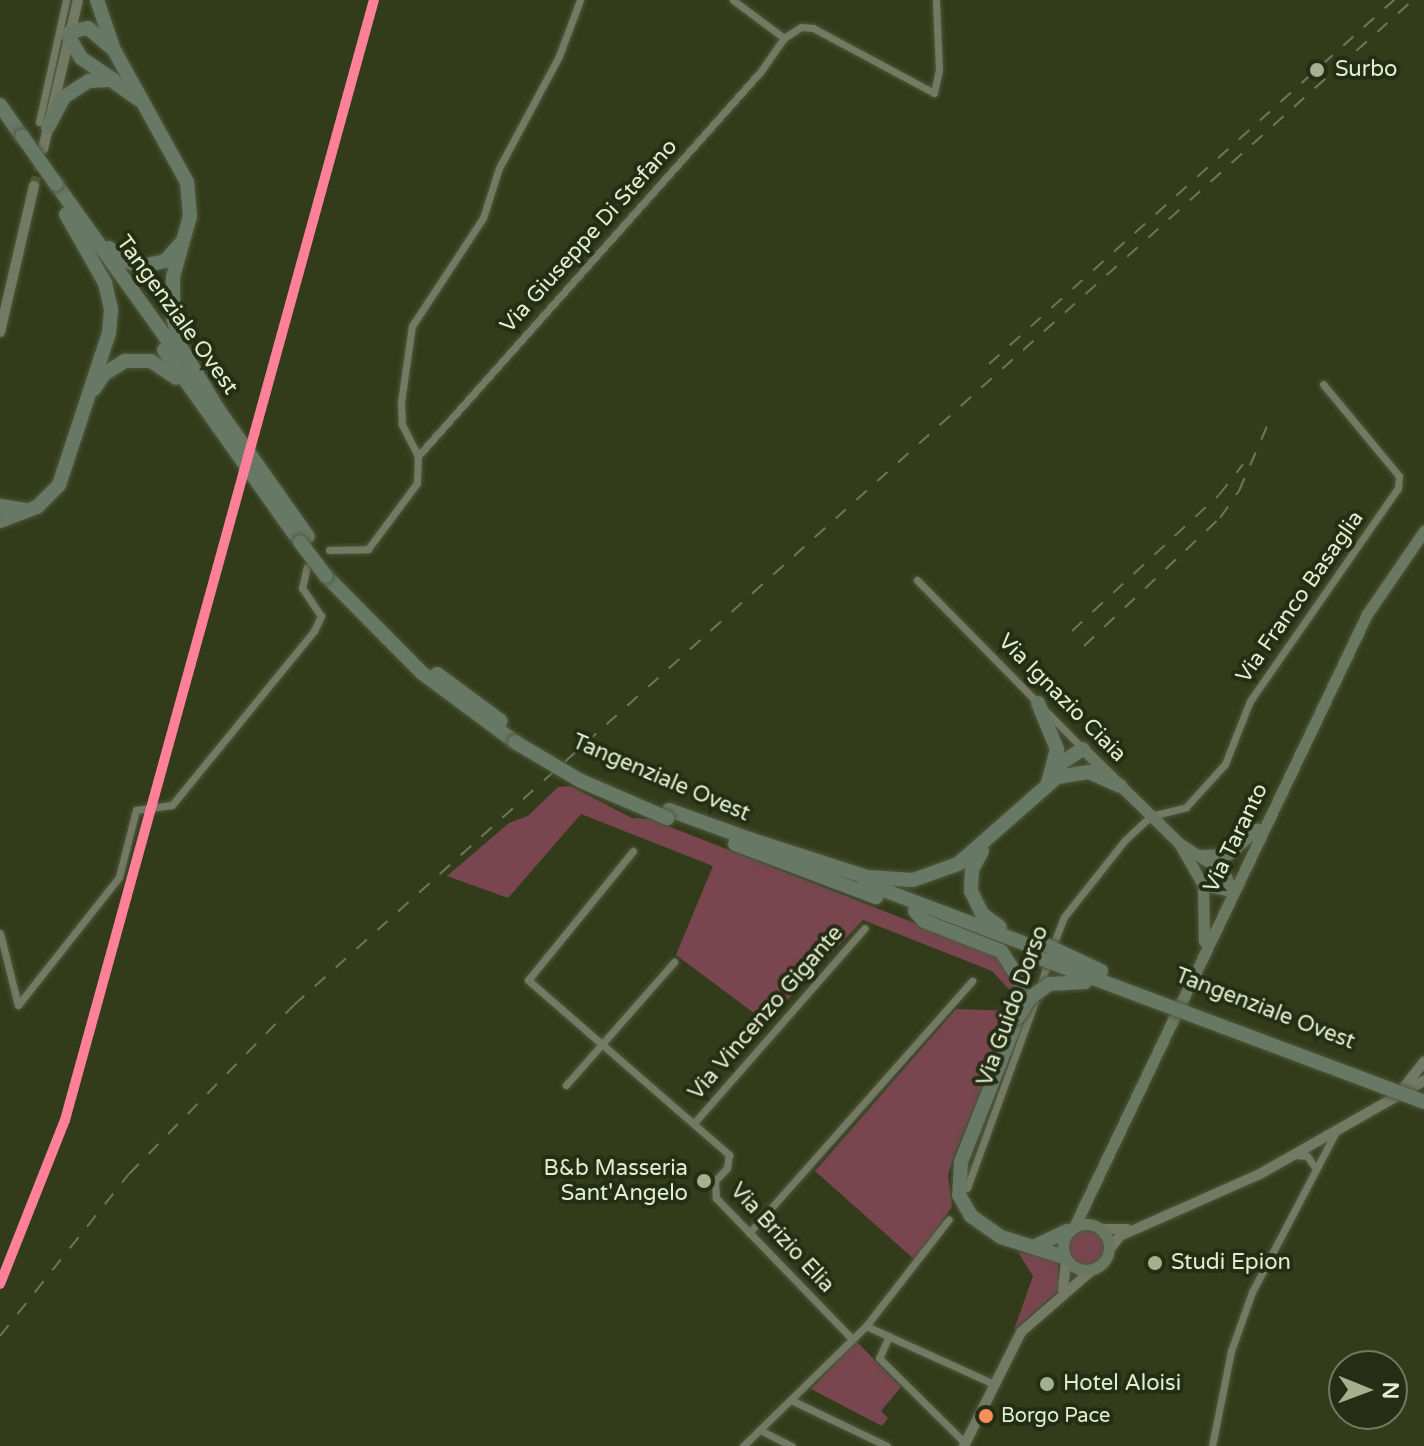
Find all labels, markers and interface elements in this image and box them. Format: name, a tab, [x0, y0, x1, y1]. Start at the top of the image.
place label: Surbo	[1335, 57, 1397, 83]
marker: Surbo	[1306, 59, 1328, 81]
street label: Via Giuseppe Di Stefano	[495, 134, 683, 338]
street label: Tangenziale Ovest	[110, 230, 244, 400]
street label: Via Franco Basaglia	[1231, 506, 1369, 688]
street label: Via Ignazio Ciaia	[992, 628, 1132, 768]
street label: Tangenziale Ovest	[568, 729, 754, 827]
street label: Via Taranto	[1198, 779, 1274, 897]
street label: Via Vincenzo Gigante	[683, 920, 849, 1106]
street label: Via Guido Dorso	[972, 922, 1054, 1090]
street label: Tangenziale Ovest	[1171, 963, 1359, 1055]
place label: B&b Masseria Sant'Angelo	[544, 1155, 688, 1206]
marker: B&b Masseria Sant'Angelo	[695, 1172, 713, 1190]
street label: Via Brizio Elia	[724, 1178, 840, 1298]
place label: Studi Epion	[1171, 1250, 1291, 1276]
marker: Studi Epion	[1146, 1254, 1164, 1272]
north arrow	[1328, 1350, 1408, 1430]
place label: Hotel Aloisi	[1063, 1371, 1181, 1397]
marker: Hotel Aloisi	[1038, 1375, 1056, 1393]
text: N	[1377, 1381, 1403, 1399]
place label: Borgo Pace	[1001, 1404, 1110, 1428]
marker: Borgo Pace	[978, 1408, 994, 1424]

